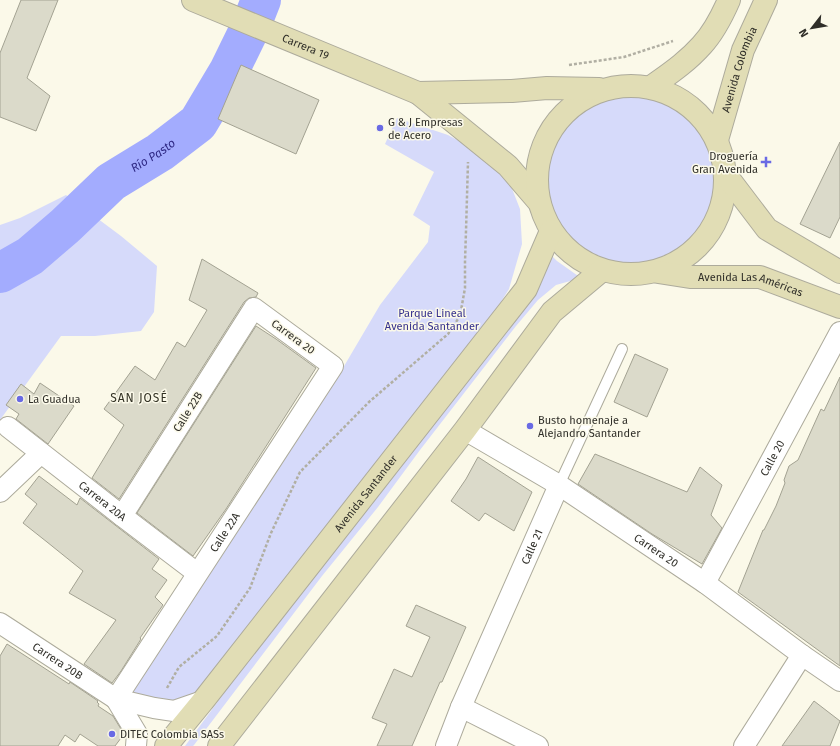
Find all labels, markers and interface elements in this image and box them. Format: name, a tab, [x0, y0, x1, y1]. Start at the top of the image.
north arrow	[792, 8, 832, 48]
street label: Avenida Colombia	[719, 24, 759, 114]
text: N	[796, 26, 811, 39]
street label: Carrera 19	[280, 31, 331, 62]
place label: G & J Empresas de Acero	[388, 116, 463, 142]
marker: G & J Empresas de Acero	[375, 123, 385, 133]
water label: Río Pasto	[128, 136, 178, 175]
place label: Droguería Gran Avenida	[692, 150, 758, 176]
marker: Droguería Gran Avenida	[761, 157, 771, 167]
street label: Avenida Las Américas	[698, 271, 805, 299]
park label: Parque Lineal Avenida Santander	[385, 307, 480, 333]
street label: Carrera 20	[269, 317, 317, 357]
street label: Calle 22B	[171, 389, 206, 434]
district label: SAN JOSÉ	[110, 390, 168, 405]
place label: La Guadua	[28, 393, 81, 406]
marker: La Guadua	[15, 394, 25, 404]
place label: Busto homenaje a Alejandro Santander	[538, 414, 641, 440]
marker: Busto homenaje a Alejandro Santander	[525, 421, 535, 431]
street label: Calle 20	[757, 438, 787, 478]
street label: Avenida Santander	[332, 452, 400, 535]
street label: Carrera 20A	[76, 478, 130, 524]
street label: Calle 22A	[207, 510, 243, 554]
street label: Calle 21	[518, 527, 545, 566]
street label: Carrera 20	[632, 531, 681, 570]
street label: Carrera 20B	[30, 640, 85, 682]
place label: DITEC Colombia SASs	[120, 728, 224, 741]
marker: DITEC Colombia SASs	[107, 729, 117, 739]

